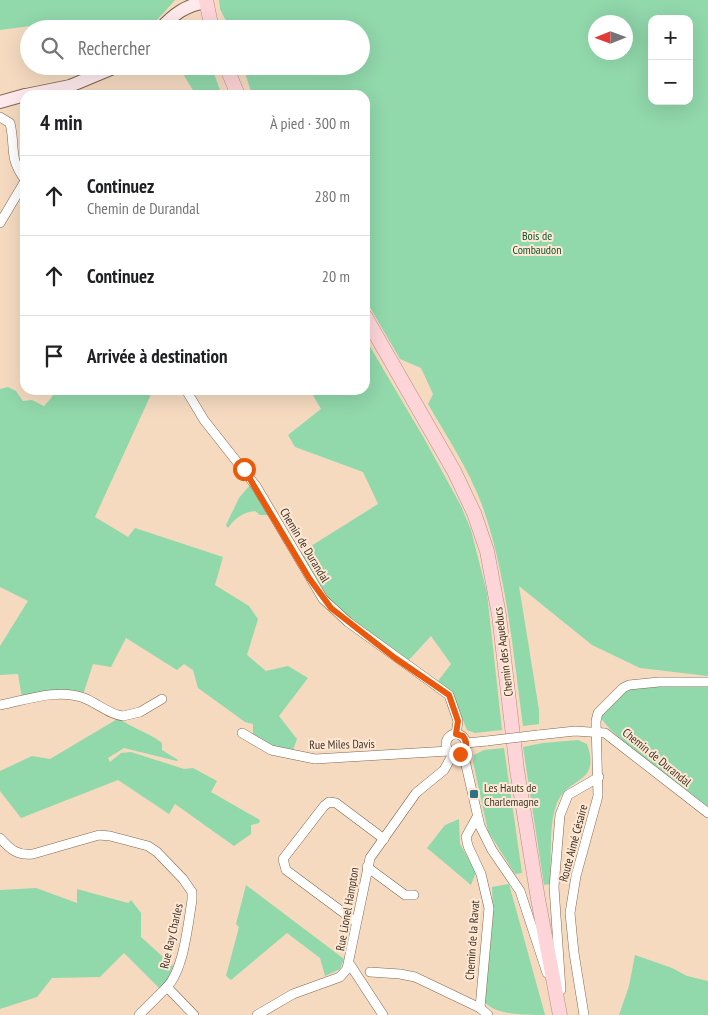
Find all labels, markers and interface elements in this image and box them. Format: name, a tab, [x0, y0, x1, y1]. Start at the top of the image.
north arrow	[588, 15, 633, 60]
map controls	[648, 15, 693, 105]
button: +	[648, 15, 693, 60]
search box	[20, 20, 370, 75]
icon: search	[38, 34, 66, 62]
text: Rechercher	[78, 36, 150, 60]
button: −	[648, 60, 693, 105]
text: 4 min	[40, 109, 82, 136]
text: À pied · 300 m	[270, 113, 350, 133]
text: Continuez	[87, 174, 154, 198]
icon: ahead	[40, 182, 68, 210]
text: 280 m	[315, 186, 350, 206]
text: Chemin de Durandal	[87, 198, 199, 218]
park label: Bois de Combaudon	[512, 228, 562, 257]
icon: ahead	[40, 262, 68, 290]
text: Continuez	[87, 264, 154, 288]
text: 20 m	[322, 266, 350, 286]
icon: arrive	[40, 342, 68, 370]
text: Arrivée à destination	[87, 344, 228, 368]
route start	[233, 458, 256, 481]
street label: Chemin de Durandal	[277, 505, 333, 585]
street label: Chemin des Aqueducs	[490, 606, 516, 698]
street label: Chemin de Durandal	[620, 725, 695, 789]
street label: Rue Miles Davis	[309, 736, 375, 752]
route end	[449, 743, 472, 766]
place label: Les Hauts de Charlemagne	[484, 780, 539, 809]
marker: Les Hauts de Charlemagne	[468, 788, 480, 800]
street label: Route Aimé Césaire	[555, 803, 591, 883]
street label: Rue Lionel Hampton	[332, 866, 362, 952]
street label: Chemin de la Ravat	[462, 899, 482, 980]
street label: Rue Ray Charles	[156, 902, 186, 970]

